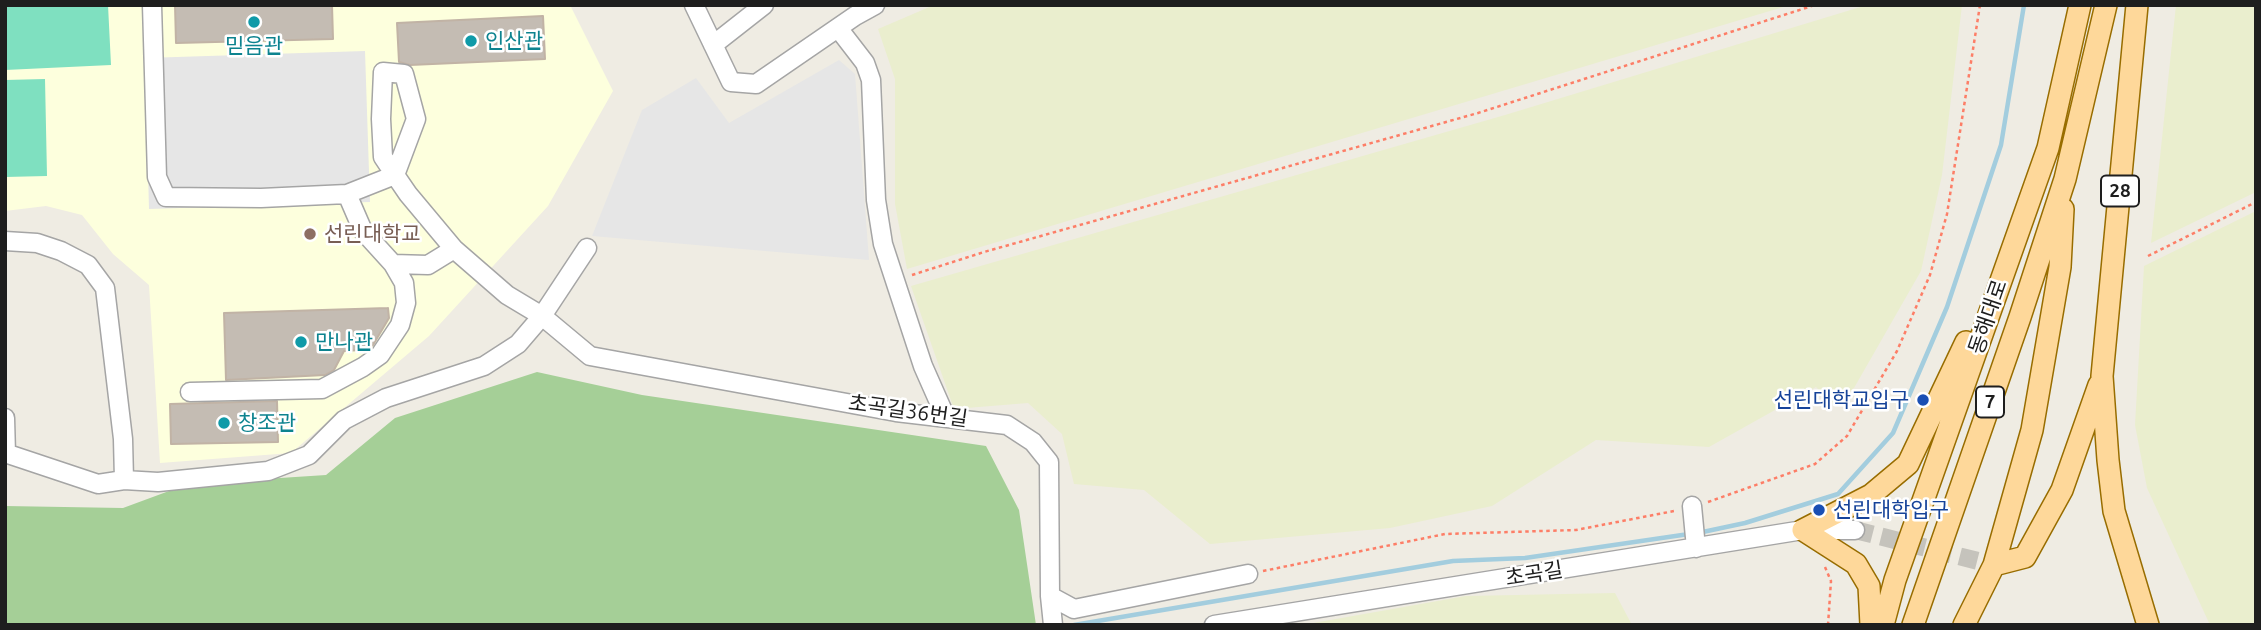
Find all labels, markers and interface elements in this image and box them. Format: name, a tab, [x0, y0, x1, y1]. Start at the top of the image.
marker: 믿음관	[246, 14, 262, 30]
place label: 인산관	[485, 28, 543, 54]
place label: 믿음관	[225, 33, 283, 59]
marker: 인산관	[463, 33, 479, 49]
road number: 28	[2101, 176, 2139, 206]
place label: 선린대학교	[324, 221, 421, 247]
marker: 선린대학교	[302, 226, 318, 242]
street label: 동해대로	[1964, 276, 2012, 358]
place label: 만나관	[315, 329, 373, 355]
marker: 만나관	[293, 334, 309, 350]
road number: 7	[1976, 386, 2004, 418]
place label: 선린대학교입구	[1774, 387, 1909, 413]
street label: 초곡길36번길	[847, 390, 969, 432]
marker: 선린대학교입구	[1915, 392, 1931, 408]
place label: 창조관	[238, 410, 296, 436]
marker: 창조관	[216, 415, 232, 431]
place label: 선린대학입구	[1833, 497, 1949, 523]
marker: 선린대학입구	[1811, 502, 1827, 518]
street label: 초곡길	[1503, 557, 1565, 591]

